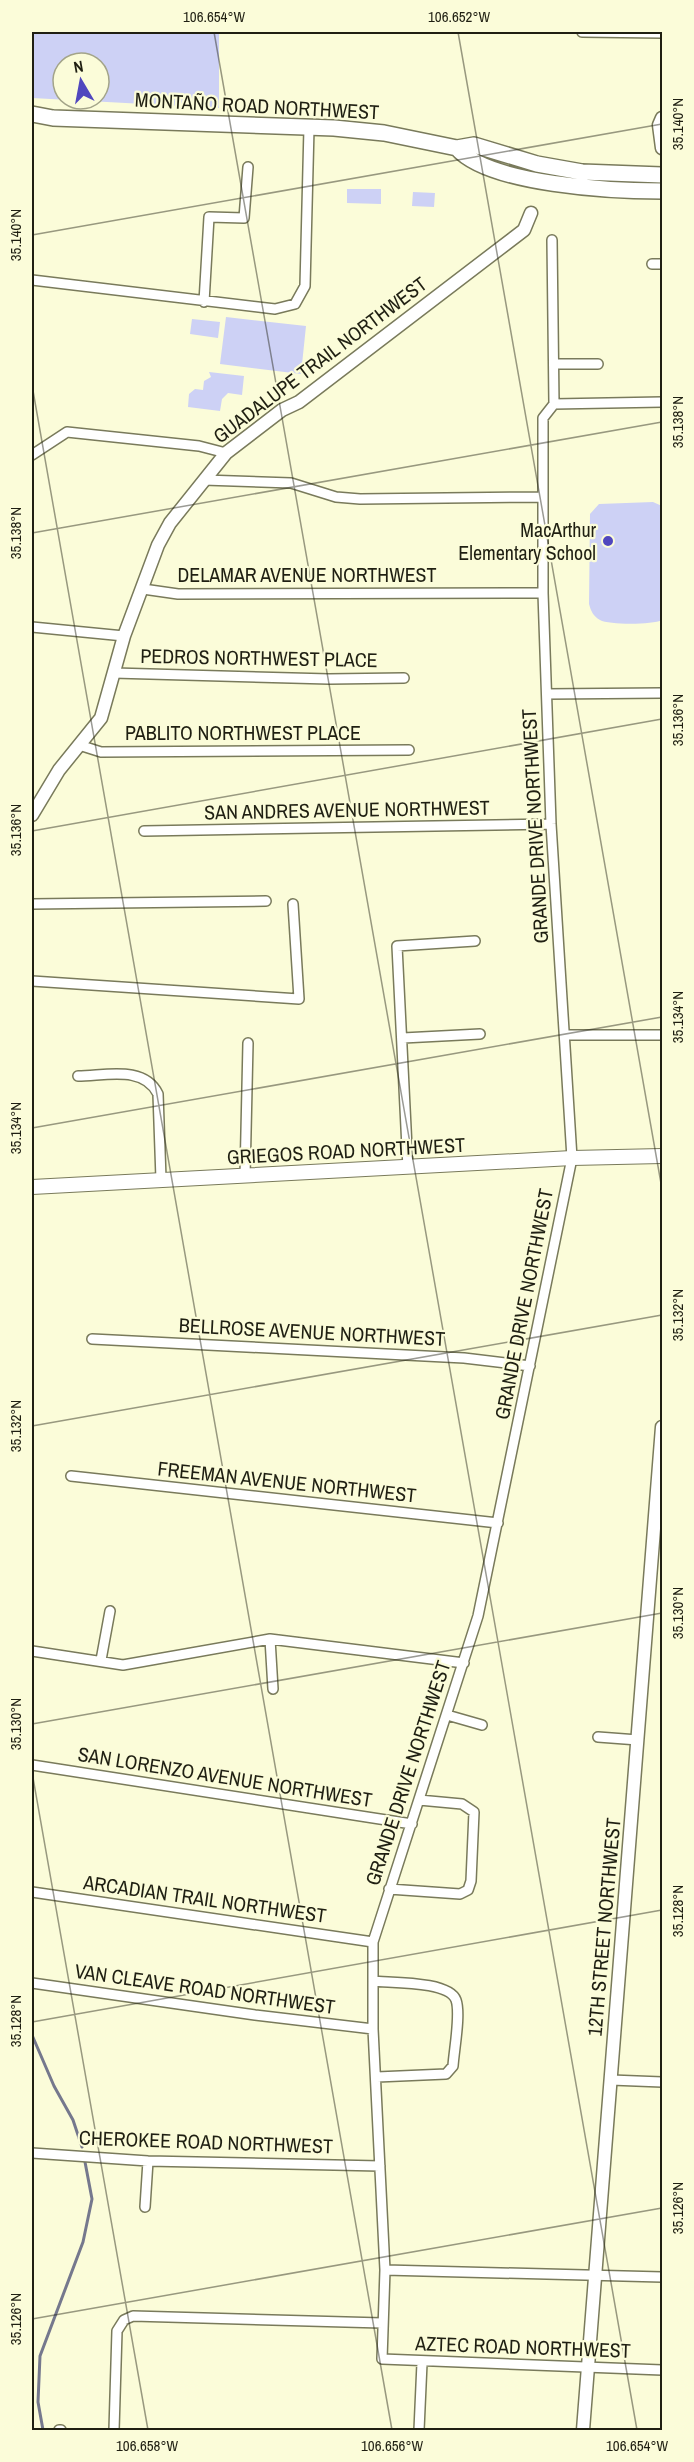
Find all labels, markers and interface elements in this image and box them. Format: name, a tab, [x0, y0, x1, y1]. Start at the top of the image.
text: 106.654°W	[183, 6, 245, 27]
text: 106.652°W	[428, 6, 490, 27]
north arrow	[51, 51, 111, 111]
text: N	[72, 55, 85, 78]
street label: MONTAÑO ROAD NORTHWEST	[134, 86, 380, 125]
text: 35.140°N	[667, 98, 688, 150]
text: 35.140°N	[5, 209, 26, 261]
street label: GUADALUPE TRAIL NORTHWEST	[207, 270, 432, 449]
text: 35.138°N	[667, 396, 688, 448]
text: 35.138°N	[5, 507, 26, 559]
place label: MacArthur Elementary School	[458, 516, 597, 566]
marker: MacArthur Elementary School	[601, 534, 615, 548]
street label: DELAMAR AVENUE NORTHWEST	[177, 561, 437, 588]
street label: PEDROS NORTHWEST PLACE	[140, 642, 378, 673]
text: 35.136°N	[667, 694, 688, 746]
street label: GRANDE DRIVE NORTHWEST	[515, 708, 554, 944]
street label: PABLITO NORTHWEST PLACE	[125, 719, 361, 746]
street label: SAN ANDRES AVENUE NORTHWEST	[204, 794, 490, 825]
text: 35.136°N	[5, 804, 26, 856]
text: 35.134°N	[667, 991, 688, 1043]
text: 35.134°N	[5, 1102, 26, 1154]
street label: GRIEGOS ROAD NORTHWEST	[226, 1131, 466, 1170]
street label: GRANDE DRIVE NORTHWEST	[488, 1186, 559, 1422]
text: 35.132°N	[667, 1289, 688, 1341]
street label: BELLROSE AVENUE NORTHWEST	[178, 1311, 446, 1352]
text: 35.132°N	[5, 1400, 26, 1452]
street label: FREEMAN AVENUE NORTHWEST	[156, 1454, 418, 1509]
text: 35.130°N	[667, 1587, 688, 1639]
street label: GRANDE DRIVE NORTHWEST	[358, 1657, 457, 1889]
text: 35.130°N	[5, 1698, 26, 1750]
street label: SAN LORENZO AVENUE NORTHWEST	[76, 1740, 374, 1813]
street label: 12TH STREET NORTHWEST	[581, 1817, 626, 2037]
street label: ARCADIAN TRAIL NORTHWEST	[81, 1868, 328, 1929]
text: 35.128°N	[667, 1885, 688, 1937]
street label: VAN CLEAVE ROAD NORTHWEST	[73, 1957, 337, 2020]
text: 35.128°N	[5, 1995, 26, 2047]
street label: CHEROKEE ROAD NORTHWEST	[79, 2124, 333, 2159]
text: 35.126°N	[667, 2182, 688, 2234]
text: 35.126°N	[5, 2293, 26, 2345]
street label: AZTEC ROAD NORTHWEST	[414, 2329, 631, 2364]
text: 106.658°W	[116, 2435, 178, 2456]
text: 106.656°W	[361, 2435, 423, 2456]
text: 106.654°W	[606, 2435, 668, 2456]

